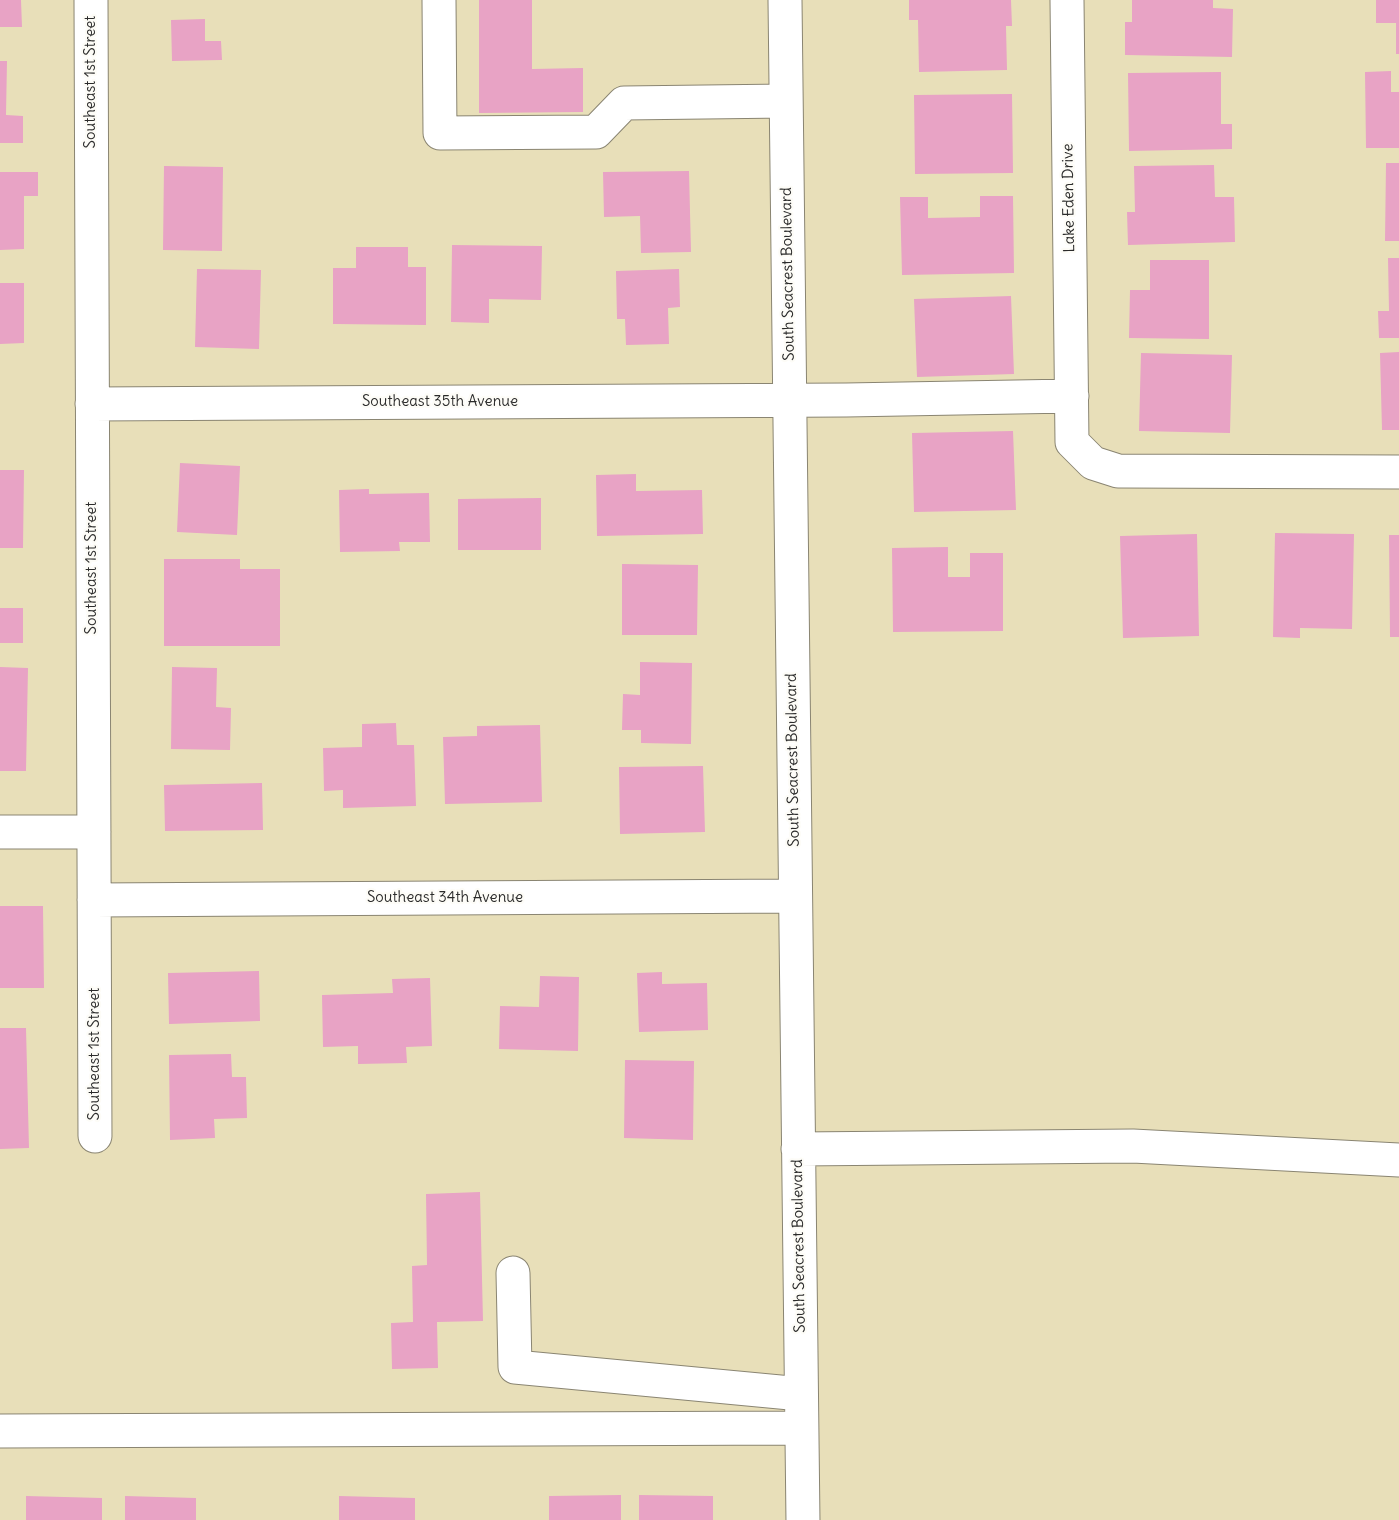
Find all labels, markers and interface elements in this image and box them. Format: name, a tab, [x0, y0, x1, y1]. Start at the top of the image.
street label: Southeast 1st Street	[82, 16, 100, 148]
street label: Lake Eden Drive	[1059, 143, 1079, 253]
street label: South Seacrest Boulevard	[777, 187, 799, 361]
street label: Southeast 35th Avenue	[362, 393, 518, 411]
street label: Southeast 1st Street	[83, 502, 101, 634]
street label: South Seacrest Boulevard	[782, 673, 804, 847]
street label: Southeast 34th Avenue	[367, 889, 523, 907]
street label: Southeast 1st Street	[86, 988, 104, 1120]
street label: South Seacrest Boulevard	[788, 1159, 810, 1333]

